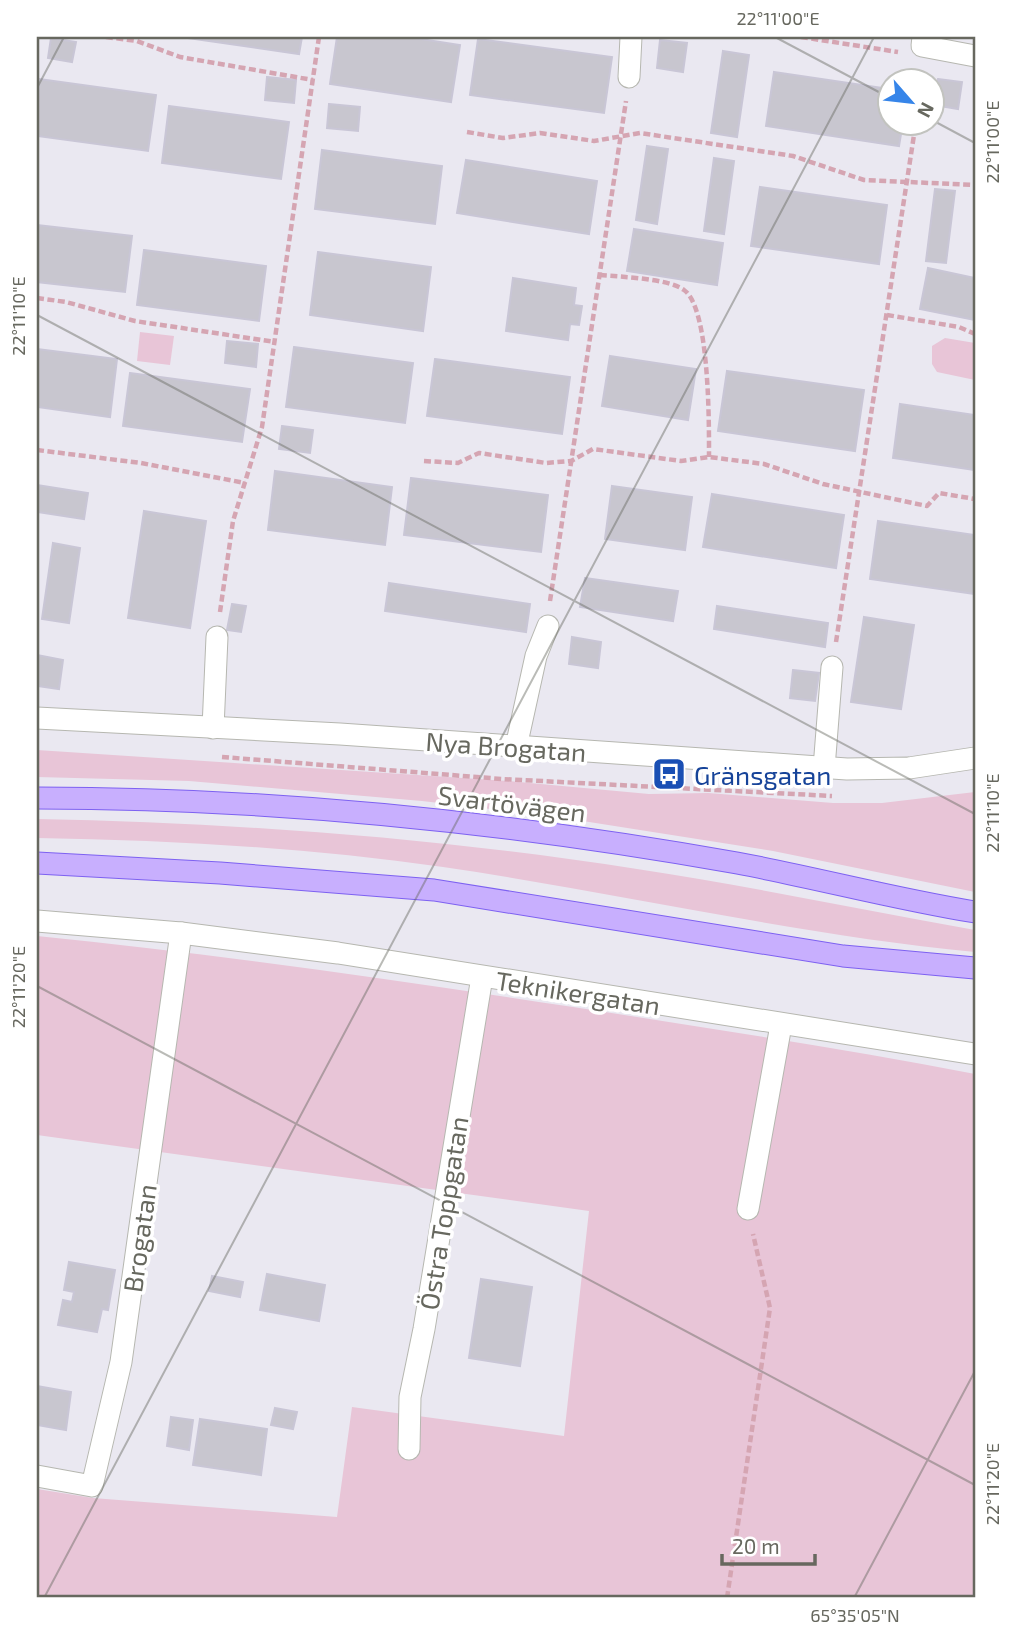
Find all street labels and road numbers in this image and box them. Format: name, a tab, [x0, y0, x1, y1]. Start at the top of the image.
street label: Nya Brogatan	[425, 725, 587, 767]
street label: Svartövägen	[436, 779, 588, 827]
street label: Teknikergatan	[494, 964, 662, 1020]
street label: Östra Toppgatan	[412, 1114, 474, 1312]
street label: Brogatan	[116, 1182, 162, 1294]

